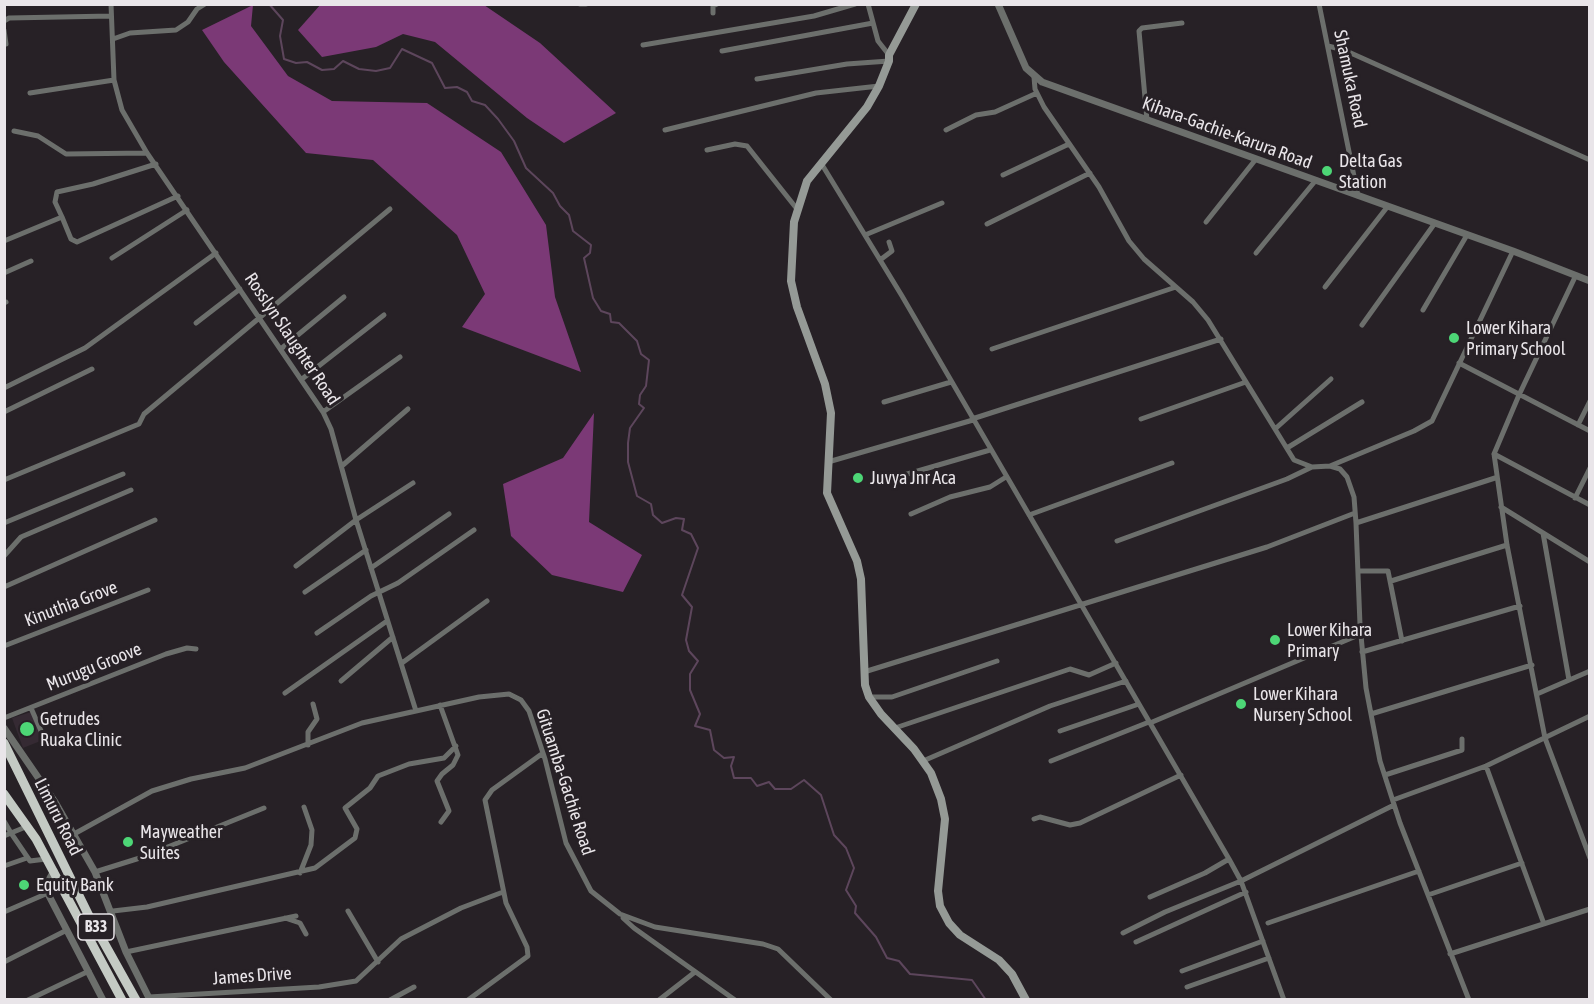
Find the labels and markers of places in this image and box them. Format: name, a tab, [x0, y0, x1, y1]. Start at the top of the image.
place label: Delta Gas Station	[1339, 150, 1402, 192]
marker: Delta Gas Station	[1320, 164, 1334, 178]
place label: Lower Kihara Primary School	[1466, 317, 1565, 360]
marker: Lower Kihara Primary School	[1447, 331, 1461, 345]
place label: Juvya Jnr Aca	[870, 467, 956, 489]
marker: Juvya Jnr Aca	[851, 471, 865, 485]
place label: Lower Kihara Primary	[1287, 619, 1372, 662]
marker: Lower Kihara Primary	[1268, 633, 1282, 647]
place label: Lower Kihara Nursery School	[1253, 683, 1352, 726]
marker: Lower Kihara Nursery School	[1234, 697, 1248, 711]
place label: Getrudes Ruaka Clinic	[40, 708, 121, 750]
marker: Getrudes Ruaka Clinic	[18, 720, 36, 738]
place label: Mayweather Suites	[140, 821, 222, 864]
marker: Mayweather Suites	[121, 835, 135, 849]
place label: Equity Bank	[36, 874, 114, 896]
marker: Equity Bank	[17, 878, 31, 892]

